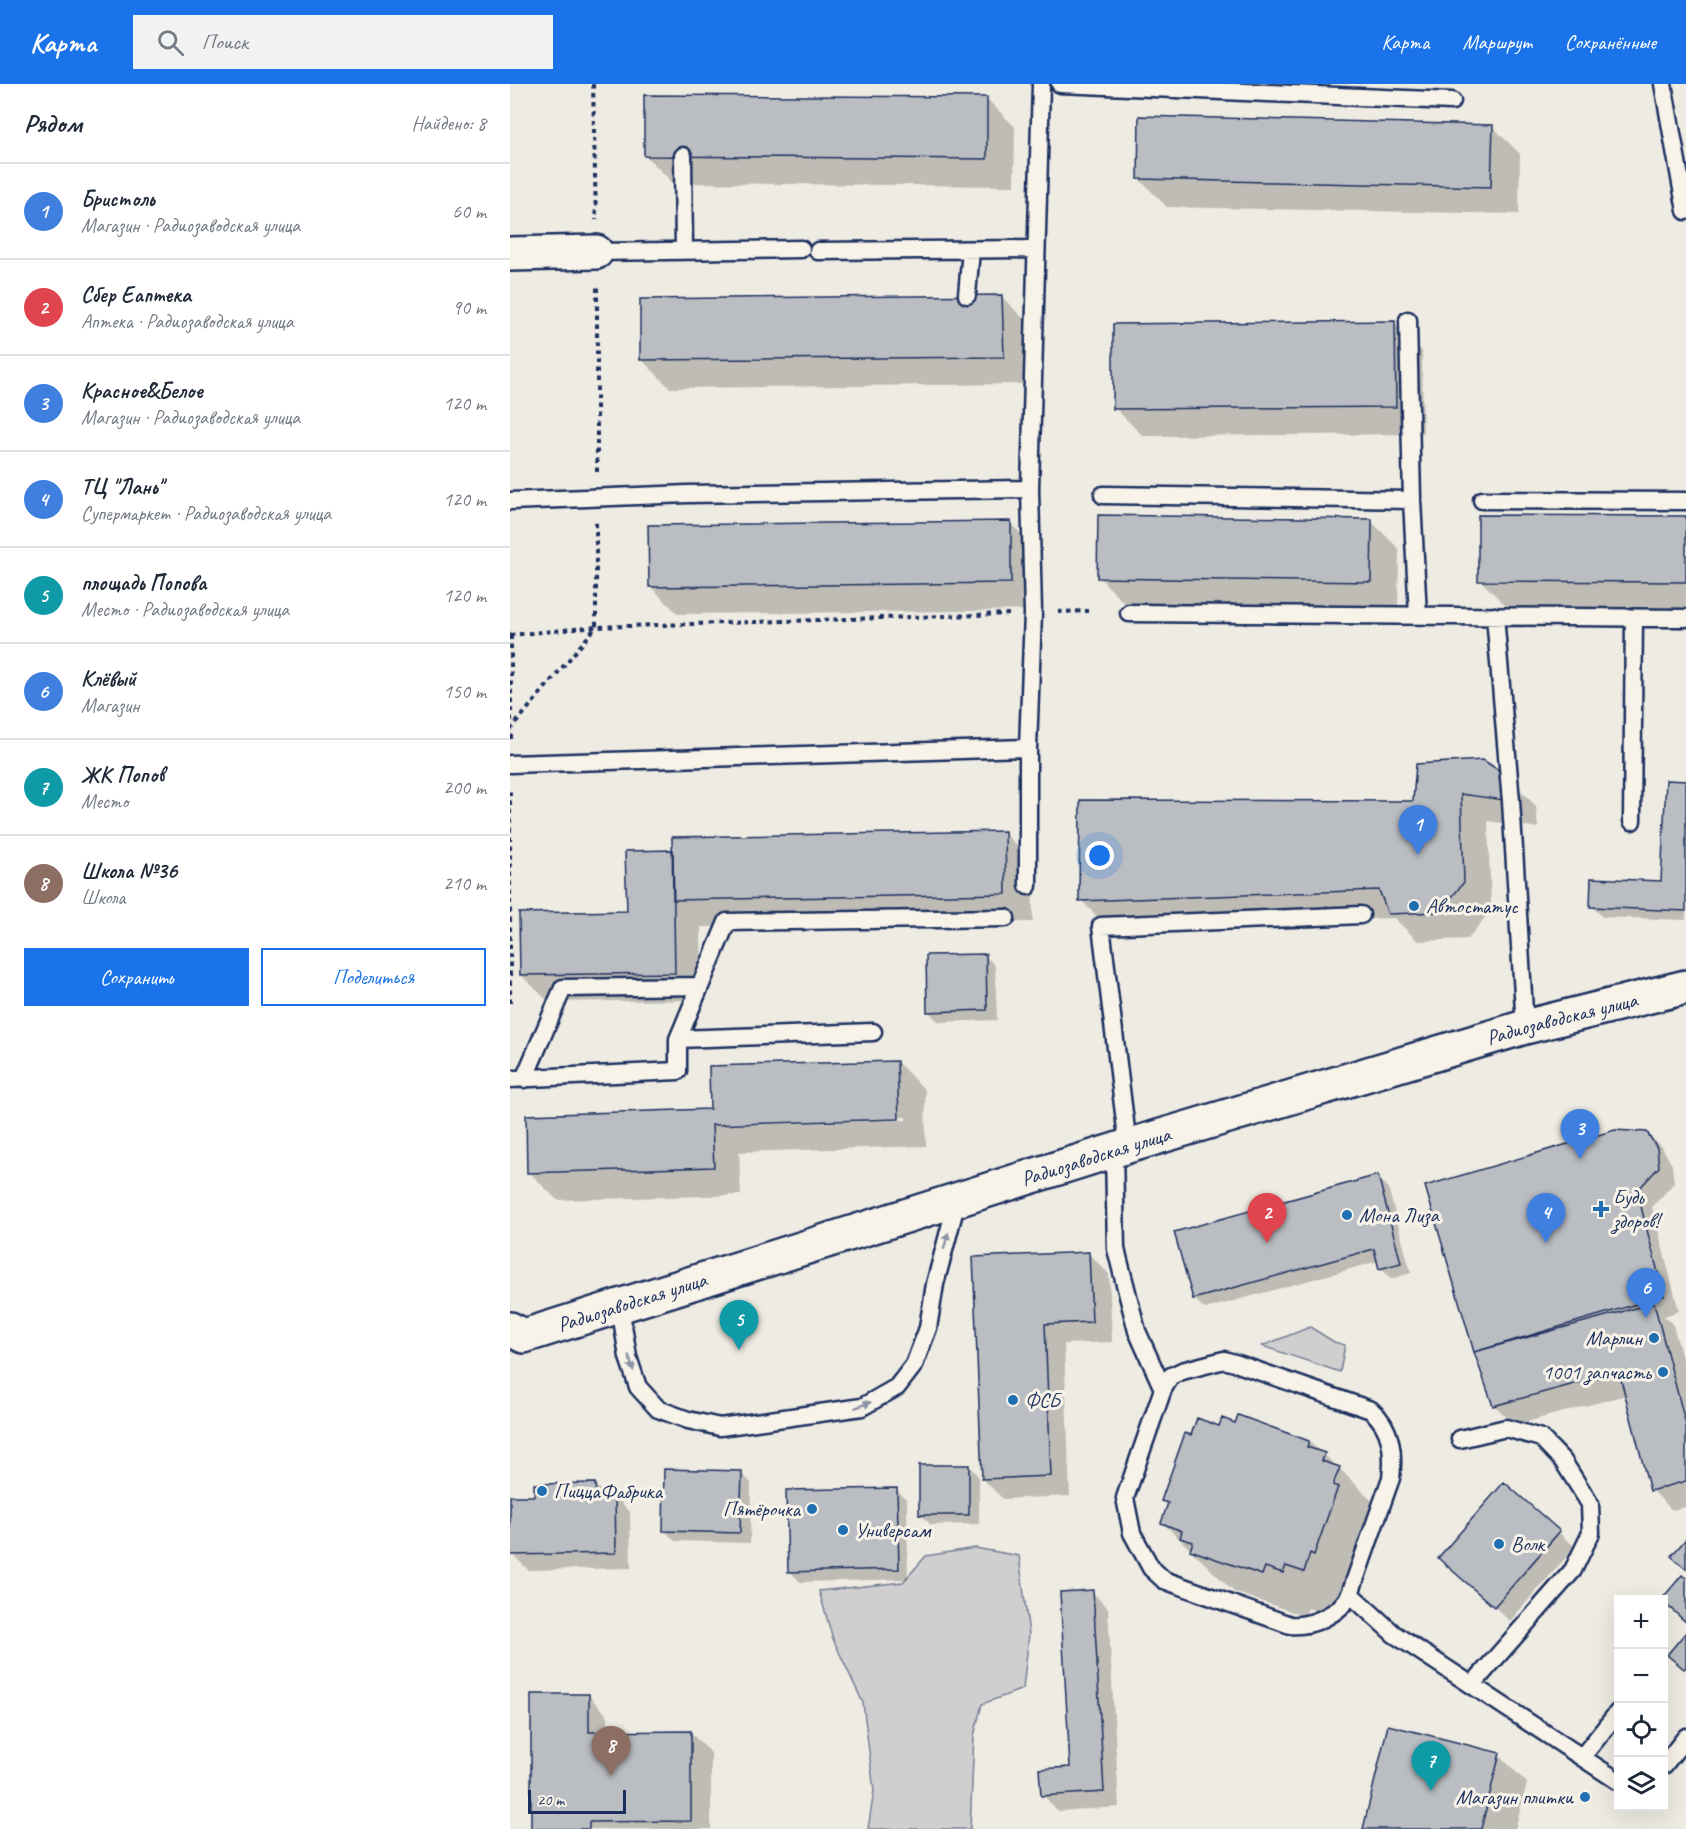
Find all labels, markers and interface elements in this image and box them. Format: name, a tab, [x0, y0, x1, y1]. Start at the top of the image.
search box	[133, 15, 553, 69]
text: Карта	[30, 25, 97, 60]
icon: search	[154, 26, 187, 59]
text: Поиск	[202, 28, 248, 56]
text: Карта	[1381, 29, 1430, 55]
text: Маршрут	[1463, 29, 1532, 55]
text: Сохранённые	[1565, 29, 1656, 55]
text: Рядом	[24, 107, 82, 140]
text: Найдено: 8	[411, 111, 486, 136]
text: Бристоль	[81, 185, 155, 213]
text: 1	[39, 199, 48, 224]
text: 60 m	[452, 199, 486, 224]
text: Магазин · Радиозаводская улица	[81, 213, 300, 238]
text: Сбер Еаптека	[81, 281, 191, 309]
text: 2	[39, 295, 48, 320]
text: 90 m	[452, 295, 486, 320]
text: Аптека · Радиозаводская улица	[81, 309, 293, 334]
text: Красное&Белое	[81, 377, 203, 405]
text: 3	[39, 391, 48, 416]
text: 120 m	[443, 391, 486, 416]
text: Магазин · Радиозаводская улица	[81, 405, 300, 430]
text: ТЦ "Лань"	[81, 473, 163, 501]
text: 4	[39, 487, 48, 512]
text: 120 m	[443, 487, 486, 512]
text: Супермаркет · Радиозаводская улица	[81, 501, 331, 526]
text: площадь Попова	[81, 569, 206, 597]
text: 5	[39, 583, 48, 608]
text: 120 m	[443, 583, 486, 608]
text: Место · Радиозаводская улица	[81, 597, 289, 622]
text: Клёвый	[81, 665, 136, 693]
text: 6	[39, 679, 48, 704]
text: 150 m	[443, 679, 486, 704]
text: Магазин	[81, 693, 139, 718]
text: ЖК Попов	[81, 761, 165, 789]
text: 7	[39, 775, 48, 800]
text: 200 m	[443, 775, 486, 800]
text: Место	[81, 789, 128, 814]
pin: 1	[1398, 806, 1438, 855]
your location	[1085, 841, 1114, 870]
text: Школа №36	[81, 857, 177, 885]
text: 8	[39, 871, 48, 896]
text: 210 m	[443, 871, 486, 896]
text: Школа	[81, 885, 125, 910]
place label: Автостатус	[1426, 893, 1519, 919]
marker: Автостатус	[1407, 899, 1421, 913]
button: Сохранить	[24, 948, 249, 1006]
button: Поделиться	[261, 948, 486, 1006]
street label: Радиозаводская улица	[1483, 986, 1642, 1051]
pin: 3	[1560, 1110, 1600, 1159]
street label: Радиозаводская улица	[1018, 1121, 1175, 1192]
place label: Будь здоров!	[1610, 1184, 1664, 1235]
pin: 2	[1248, 1194, 1287, 1243]
pin: 4	[1526, 1194, 1566, 1243]
place label: Мона Лиза	[1359, 1202, 1440, 1228]
marker: Будь здоров!	[1594, 1202, 1608, 1216]
marker: Мона Лиза	[1340, 1208, 1354, 1222]
one-way arrow	[942, 1232, 951, 1250]
street label: Радиозаводская улица	[554, 1266, 712, 1338]
pin: 6	[1626, 1268, 1666, 1318]
pin: 5	[720, 1300, 758, 1350]
place label: Марлин	[1586, 1325, 1643, 1351]
marker: Марлин	[1647, 1331, 1661, 1345]
one-way arrow	[626, 1354, 636, 1372]
place label: 1001 запчасть	[1543, 1359, 1653, 1386]
marker: 1001 запчасть	[1656, 1365, 1670, 1379]
place label: ФСБ	[1025, 1387, 1063, 1413]
marker: ФСБ	[1006, 1393, 1020, 1407]
one-way arrow	[854, 1399, 872, 1409]
place label: ПиццаФабрика	[554, 1478, 663, 1504]
marker: ПиццаФабрика	[535, 1484, 549, 1498]
place label: Пятёрочка	[723, 1496, 802, 1522]
marker: Пятёрочка	[805, 1502, 819, 1516]
place label: Универсам	[855, 1517, 932, 1543]
marker: Универсам	[836, 1523, 850, 1537]
place label: Волк	[1511, 1531, 1547, 1557]
marker: Волк	[1492, 1537, 1506, 1551]
map controls	[1614, 1595, 1668, 1811]
button: +	[1614, 1595, 1668, 1649]
button: −	[1614, 1649, 1668, 1703]
button: locate	[1614, 1703, 1668, 1757]
pin: 8	[592, 1726, 630, 1776]
pin: 7	[1412, 1742, 1450, 1791]
button: layers	[1614, 1757, 1668, 1811]
place label: Магазин плитки	[1456, 1784, 1575, 1810]
scale bar	[528, 1787, 626, 1814]
text: 20 m	[537, 1790, 564, 1810]
marker: Магазин плитки	[1578, 1790, 1592, 1804]

